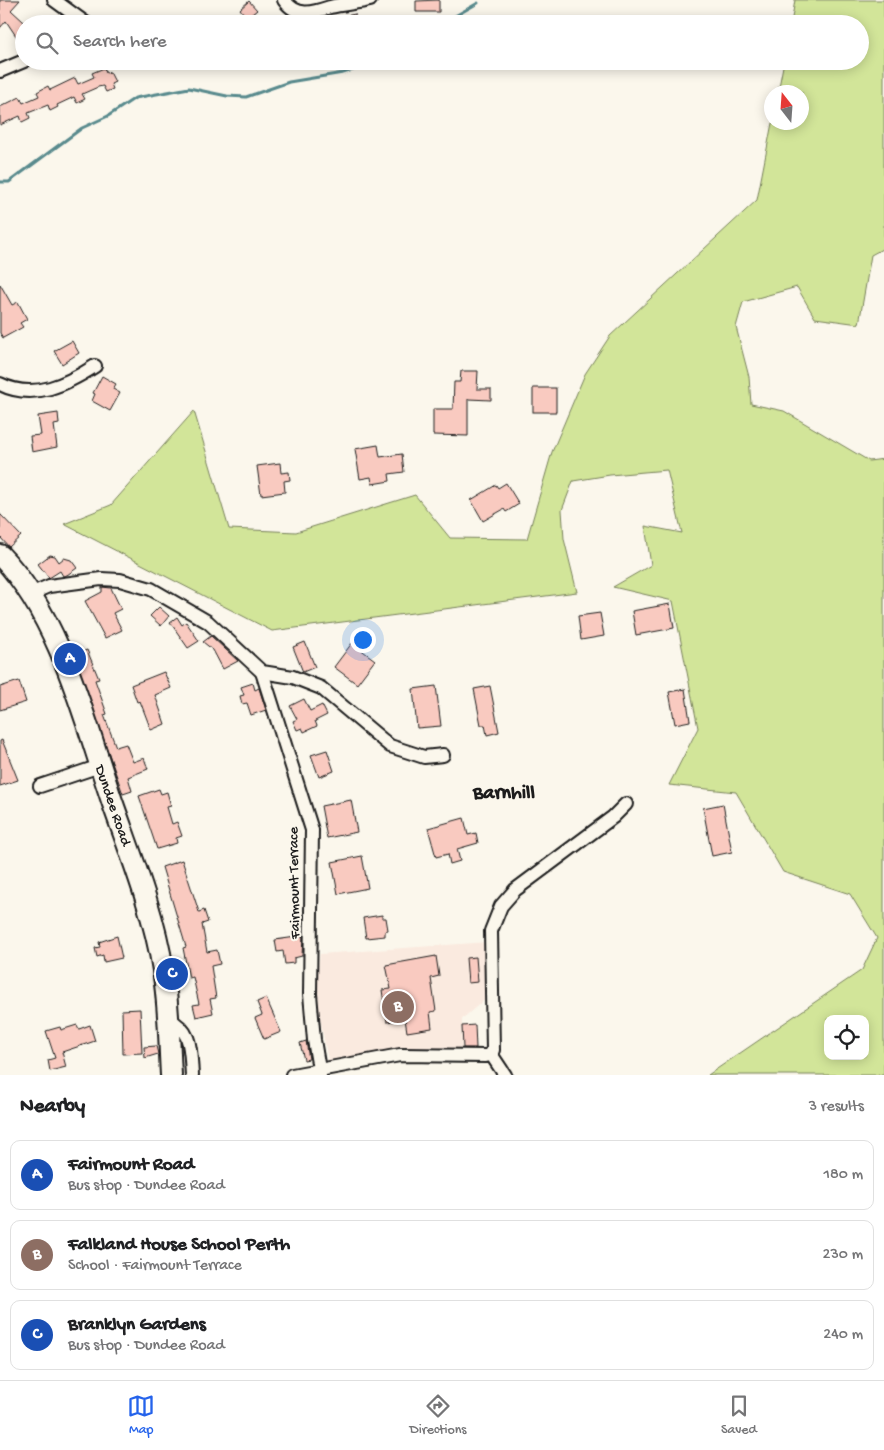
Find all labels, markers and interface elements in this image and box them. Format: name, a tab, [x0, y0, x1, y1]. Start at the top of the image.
search box	[15, 15, 869, 70]
icon: search	[33, 29, 61, 57]
text: Search here	[73, 31, 167, 54]
north arrow	[764, 85, 809, 130]
your location	[350, 627, 376, 653]
pin: A	[54, 640, 86, 678]
street label: Dundee Road	[90, 762, 135, 850]
district label: Barnhill	[472, 783, 535, 806]
street label: Fairmount Terrace	[285, 826, 305, 940]
pin: C	[156, 955, 188, 993]
pin: B	[382, 988, 414, 1026]
map controls	[824, 1015, 869, 1060]
button: locate	[824, 1015, 869, 1060]
text: Nearby	[20, 1095, 85, 1120]
text: 3 results	[809, 1098, 864, 1117]
text: Fairmount Road	[68, 1154, 194, 1177]
text: A	[32, 1166, 42, 1185]
text: 180 m	[824, 1166, 863, 1185]
text: Bus stop · Dundee Road	[68, 1177, 225, 1196]
text: Falkland House School Perth	[68, 1234, 290, 1257]
text: B	[33, 1246, 41, 1265]
text: 230 m	[823, 1246, 863, 1265]
text: School · Fairmount Terrace	[68, 1257, 242, 1276]
text: Branklyn Gardens	[68, 1314, 206, 1337]
text: C	[33, 1326, 41, 1345]
text: 240 m	[823, 1326, 863, 1345]
text: Bus stop · Dundee Road	[68, 1337, 225, 1356]
tab: Map	[127, 1392, 155, 1439]
tab: Directions	[410, 1392, 467, 1439]
tab: Saved	[721, 1392, 757, 1439]

